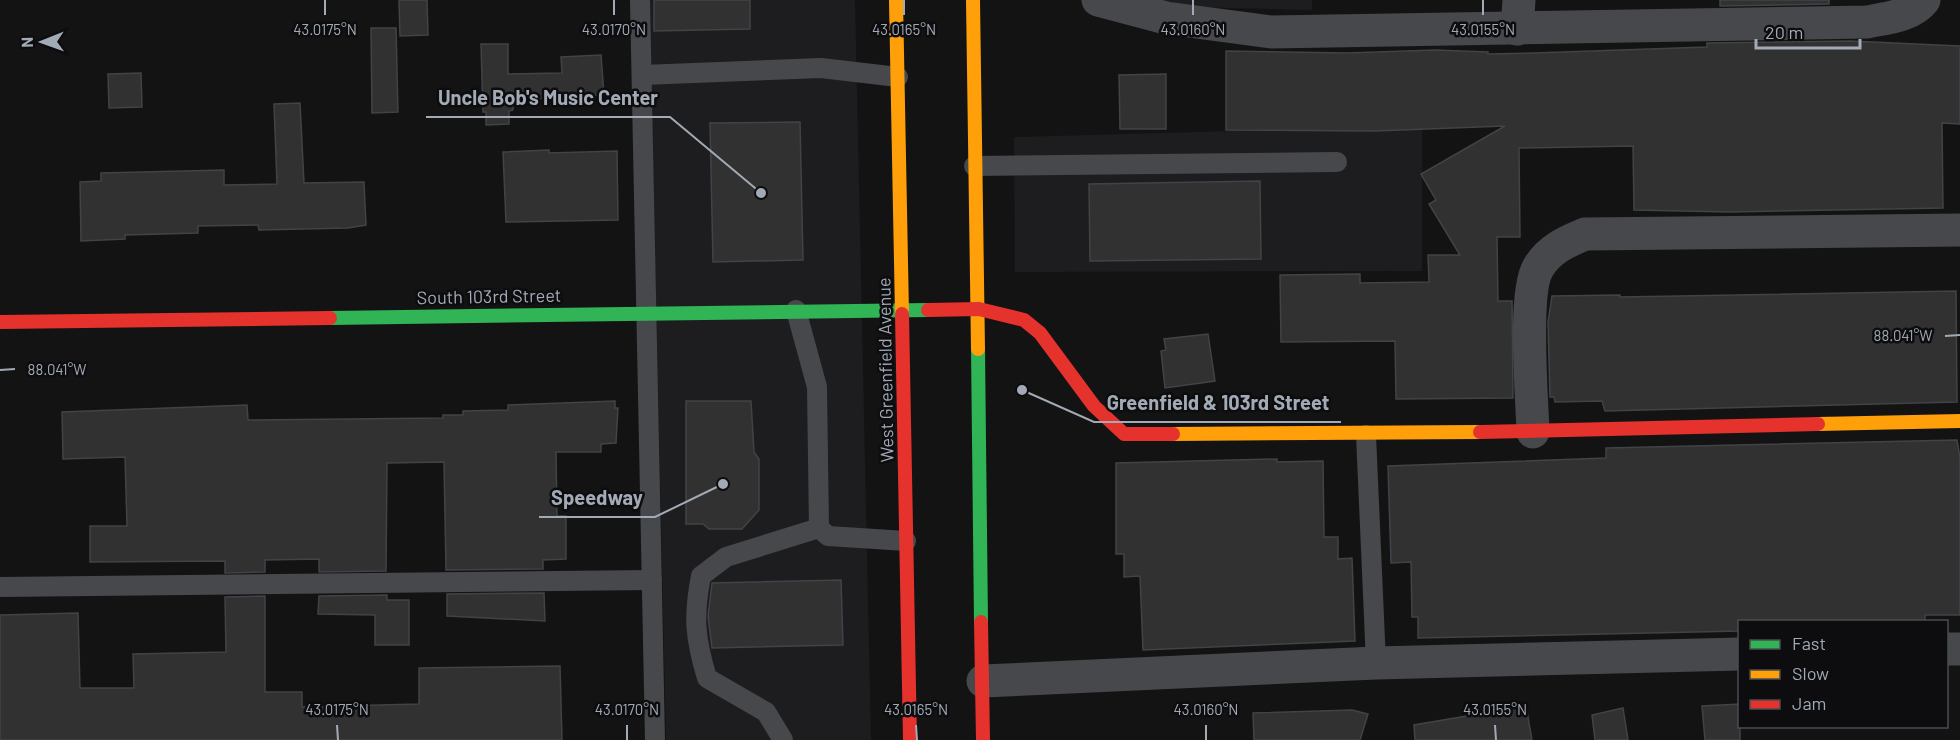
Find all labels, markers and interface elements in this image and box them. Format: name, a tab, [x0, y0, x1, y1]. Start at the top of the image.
north arrow	[12, 12, 72, 72]
scale bar	[1756, 12, 1860, 50]
text: 43.0175°N	[293, 20, 357, 38]
text: 43.0170°N	[582, 20, 646, 38]
text: 43.0165°N	[872, 20, 936, 38]
text: 43.0160°N	[1160, 20, 1226, 38]
text: 43.0155°N	[1451, 20, 1515, 38]
text: 20 m	[1765, 21, 1803, 43]
text: N	[17, 37, 36, 48]
callout: Uncle Bob's Music Center	[426, 79, 670, 117]
text: Uncle Bob's Music Center	[438, 85, 658, 109]
street label: West Greenfield Avenue	[872, 277, 898, 463]
street label: South 103rd Street	[417, 284, 561, 308]
text: 88.041°W	[1874, 326, 1932, 344]
text: 88.041°W	[28, 360, 86, 378]
callout: Greenfield & 103rd Street	[1094, 384, 1341, 422]
text: Greenfield & 103rd Street	[1107, 390, 1329, 414]
callout: Speedway	[539, 479, 655, 517]
text: Speedway	[551, 485, 643, 509]
legend	[1738, 620, 1948, 728]
text: Fast	[1792, 632, 1826, 654]
text: Slow	[1792, 662, 1829, 684]
text: Jam	[1792, 692, 1826, 714]
text: 43.0175°N	[305, 700, 369, 718]
text: 43.0170°N	[595, 700, 659, 718]
text: 43.0165°N	[884, 700, 948, 718]
text: 43.0160°N	[1173, 700, 1239, 718]
text: 43.0155°N	[1463, 700, 1527, 718]

